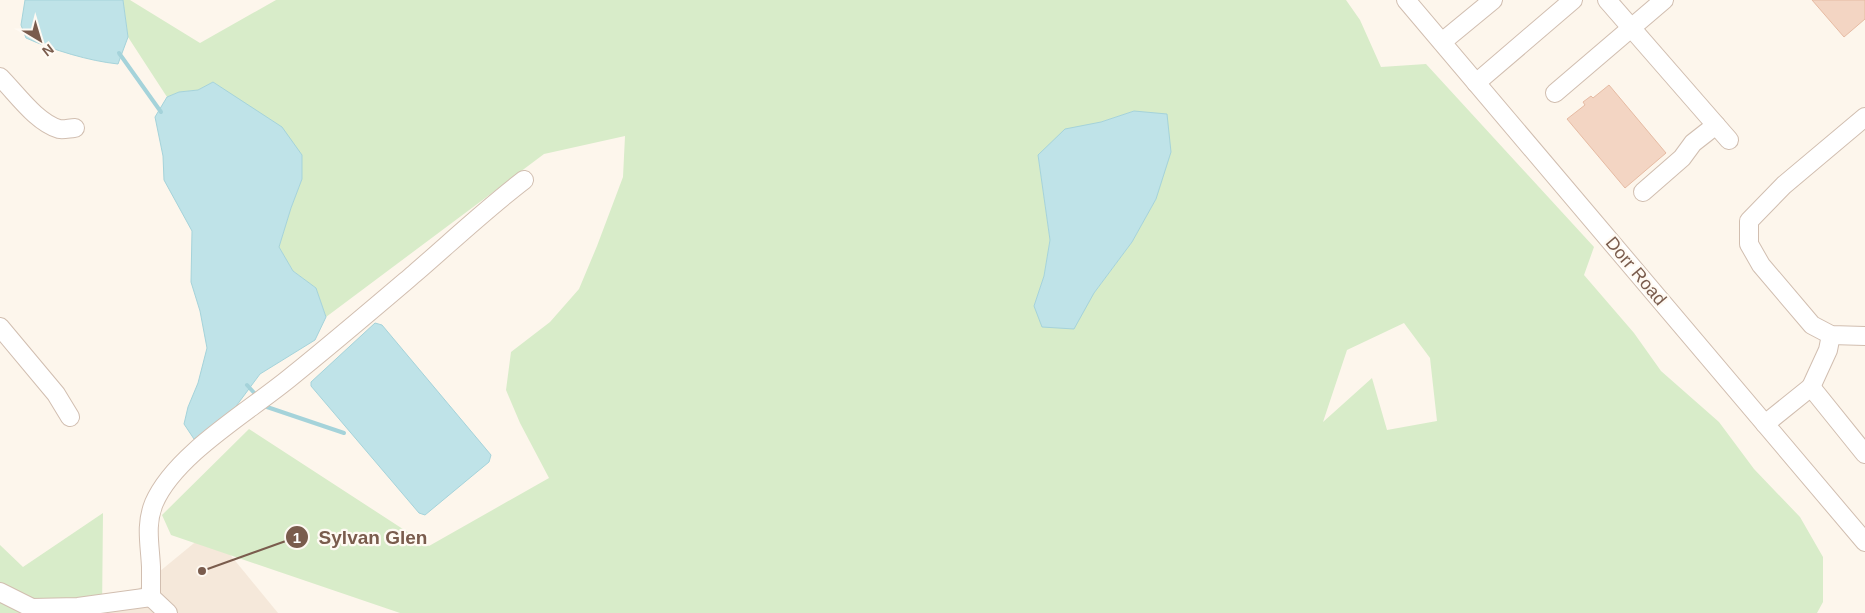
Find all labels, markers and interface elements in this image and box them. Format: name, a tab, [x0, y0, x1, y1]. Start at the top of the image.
north arrow	[15, 15, 65, 65]
text: N	[39, 41, 57, 60]
street label: Dorr Road	[1602, 233, 1670, 309]
callout: Sylvan Glen	[284, 520, 438, 554]
text: Sylvan Glen	[319, 527, 427, 548]
text: 1	[293, 529, 301, 546]

